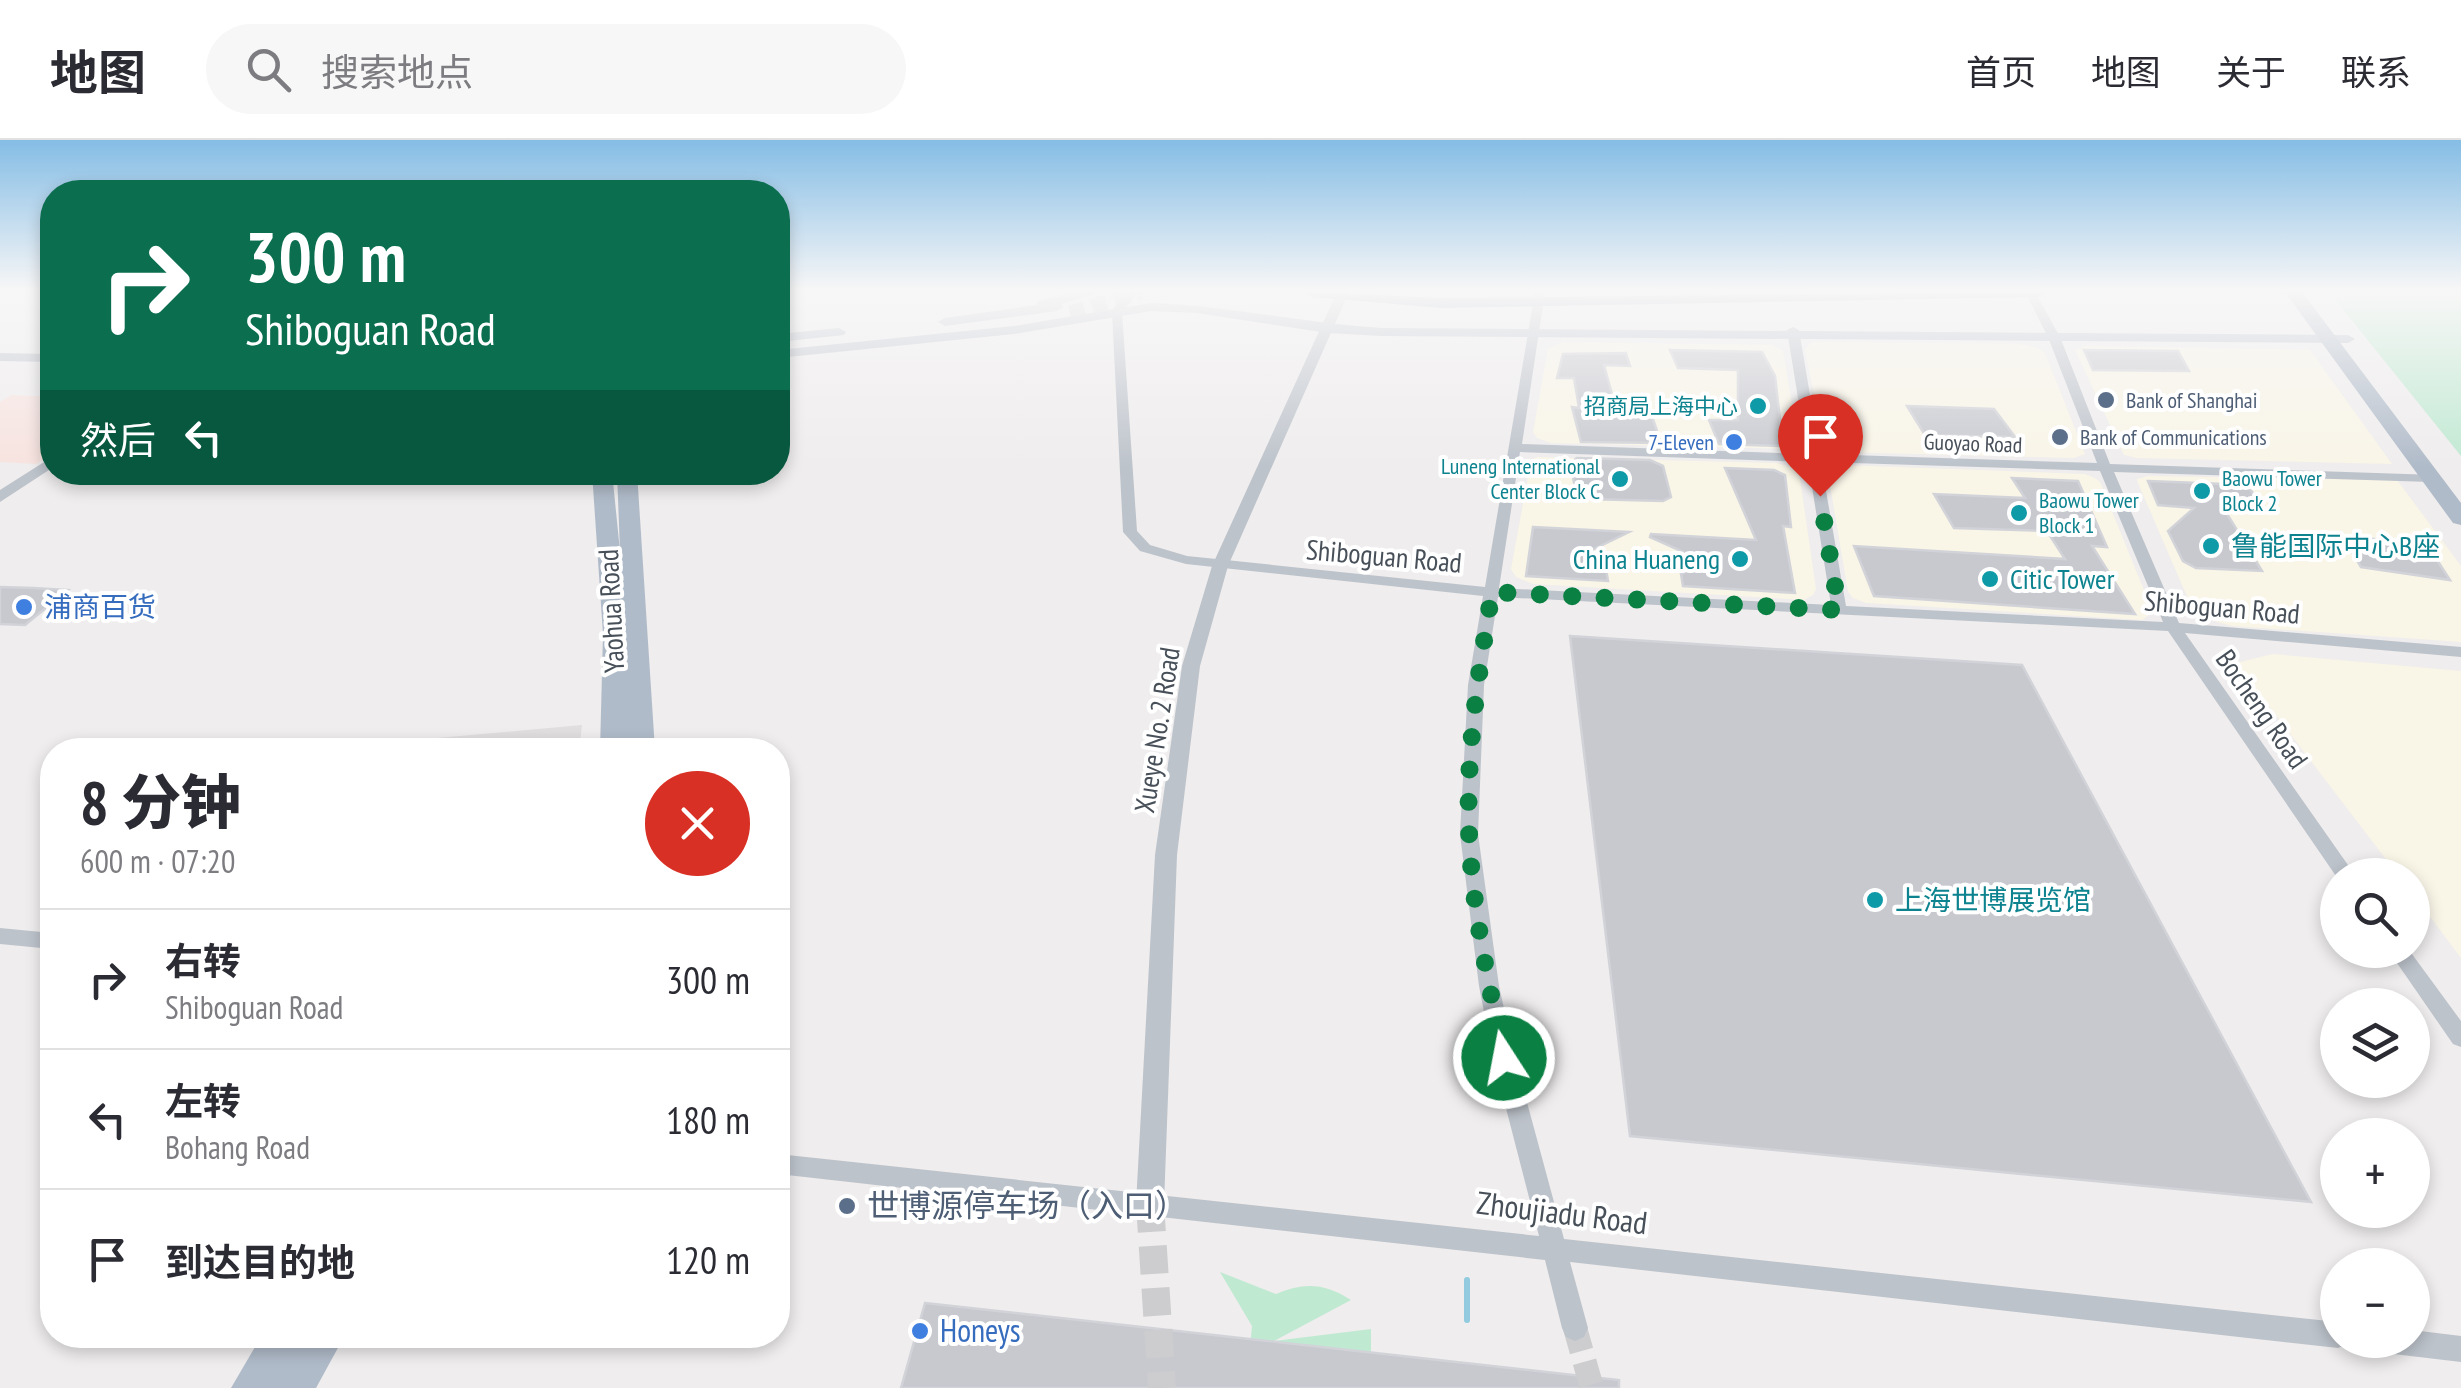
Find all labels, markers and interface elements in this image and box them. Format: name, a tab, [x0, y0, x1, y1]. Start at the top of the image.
search box	[206, 24, 906, 114]
text: 地图	[50, 41, 146, 103]
icon: search	[241, 42, 296, 97]
text: 搜索地点	[321, 47, 473, 96]
text: 首页	[1966, 49, 2036, 95]
text: 地图	[2091, 49, 2161, 95]
text: 关于	[2216, 49, 2286, 95]
text: 联系	[2341, 49, 2411, 95]
text: 300 m	[245, 211, 406, 301]
icon: right	[80, 220, 210, 350]
text: Shiboguan Road	[245, 299, 496, 357]
place label: Bank of Shanghai	[2126, 386, 2257, 414]
marker: Bank of Shanghai	[2095, 389, 2117, 411]
place label: 招商局上海中心	[1584, 392, 1738, 420]
pin	[1778, 394, 1863, 497]
marker: 招商局上海中心	[1747, 395, 1769, 417]
icon: arrive	[1793, 409, 1848, 464]
icon: left	[176, 410, 231, 465]
text: 然后	[80, 415, 156, 464]
place label: Bank of Communications	[2080, 423, 2267, 451]
marker: Bank of Communications	[2049, 426, 2071, 448]
street label: Guoyao Road	[1923, 427, 2023, 459]
place label: 7-Eleven	[1648, 428, 1714, 456]
marker: 7-Eleven	[1723, 431, 1745, 453]
place label: Luneng International Center Block C	[1441, 452, 1601, 505]
place label: Baowu Tower Block 2	[2222, 464, 2322, 517]
marker: Luneng International Center Block C	[1609, 468, 1631, 490]
marker: Baowu Tower Block 2	[2191, 480, 2213, 502]
place label: Baowu Tower Block 1	[2039, 486, 2139, 539]
marker: Baowu Tower Block 1	[2008, 502, 2030, 524]
place label: 鲁能国际中心B座	[2231, 527, 2440, 564]
street label: Shiboguan Road	[1305, 530, 1463, 581]
marker: 鲁能国际中心B座	[2200, 535, 2222, 557]
place label: China Huaneng	[1573, 540, 1720, 577]
street label: Yaohua Road	[589, 548, 632, 674]
marker: China Huaneng	[1729, 548, 1751, 570]
place label: Citic Tower	[2010, 560, 2115, 597]
marker: Citic Tower	[1979, 568, 2001, 590]
street label: Shiboguan Road	[2143, 581, 2301, 632]
place label: 浦商百货	[44, 588, 156, 625]
marker: 浦商百货	[13, 596, 35, 618]
street label: Bocheng Road	[2208, 642, 2317, 776]
street label: Xueye No. 2 Road	[1125, 644, 1188, 815]
text: 8 分钟	[80, 763, 241, 841]
button: close	[645, 771, 750, 876]
text: 600 m · 07:20	[80, 840, 235, 882]
map controls	[2320, 858, 2430, 1358]
button: search	[2320, 858, 2430, 968]
place label: 上海世博展览馆	[1895, 881, 2091, 918]
marker: 上海世博展览馆	[1864, 889, 1886, 911]
text: 右转	[165, 936, 241, 985]
icon: right	[80, 952, 135, 1007]
text: 300 m	[666, 955, 750, 1004]
text: Shiboguan Road	[165, 986, 343, 1028]
button: layers	[2320, 988, 2430, 1098]
position arrow	[1452, 1006, 1556, 1110]
text: 左转	[165, 1076, 241, 1125]
icon: left	[80, 1092, 135, 1147]
text: 180 m	[666, 1095, 750, 1144]
button: +	[2320, 1118, 2430, 1228]
text: Bohang Road	[165, 1126, 310, 1168]
street label: Zhoujiadu Road	[1474, 1181, 1650, 1243]
place label: 世博源停车场（入口）	[867, 1184, 1187, 1226]
marker: 世博源停车场（入口）	[836, 1195, 858, 1217]
icon: arrive	[80, 1232, 135, 1287]
text: 120 m	[666, 1235, 750, 1284]
text: 到达目的地	[165, 1237, 355, 1286]
button: −	[2320, 1248, 2430, 1358]
place label: Honeys	[940, 1309, 1021, 1351]
marker: Honeys	[909, 1320, 931, 1342]

